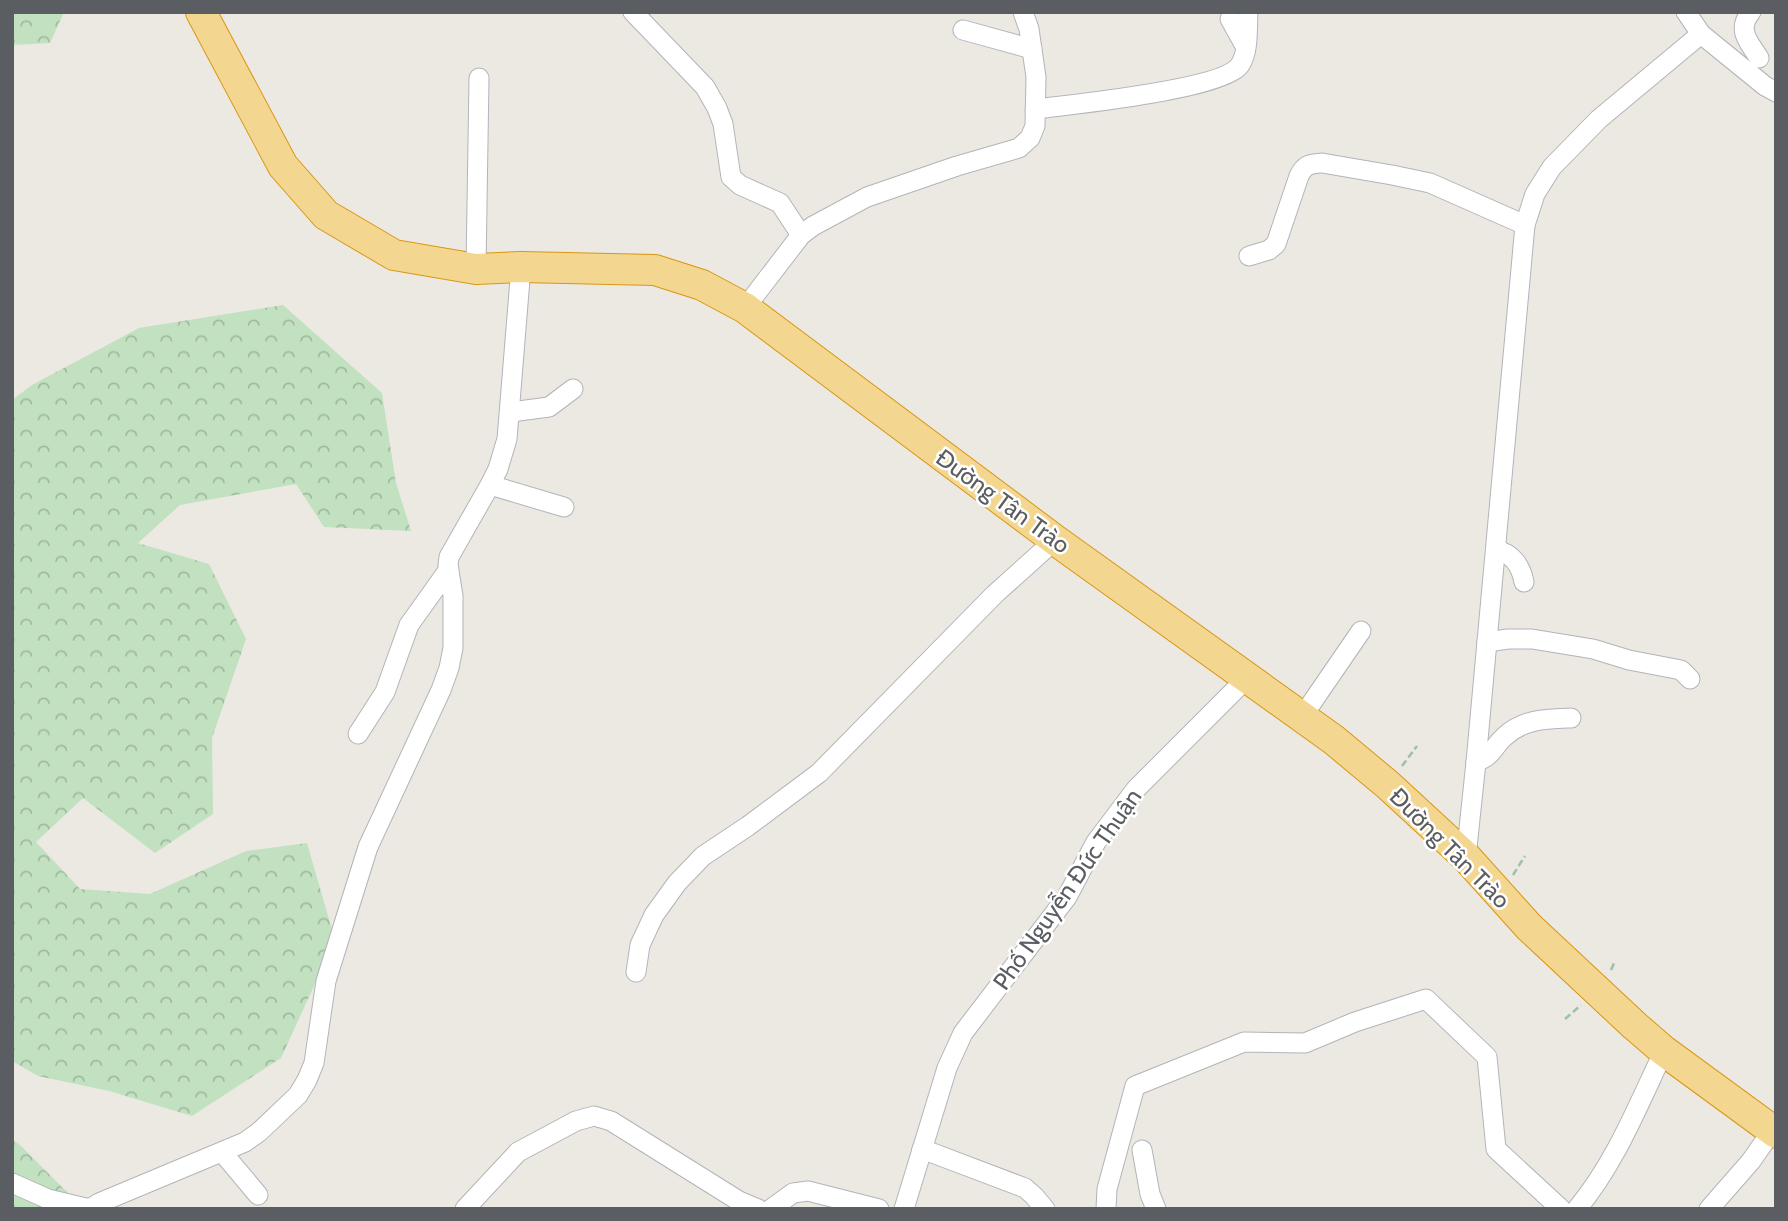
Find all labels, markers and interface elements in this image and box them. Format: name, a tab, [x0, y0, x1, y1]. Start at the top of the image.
street label: Đường Tân Trào	[930, 443, 1076, 559]
street label: Đường Tân Trào	[1384, 782, 1516, 914]
street label: Phố Nguyễn Đức Thuận	[987, 783, 1147, 995]

